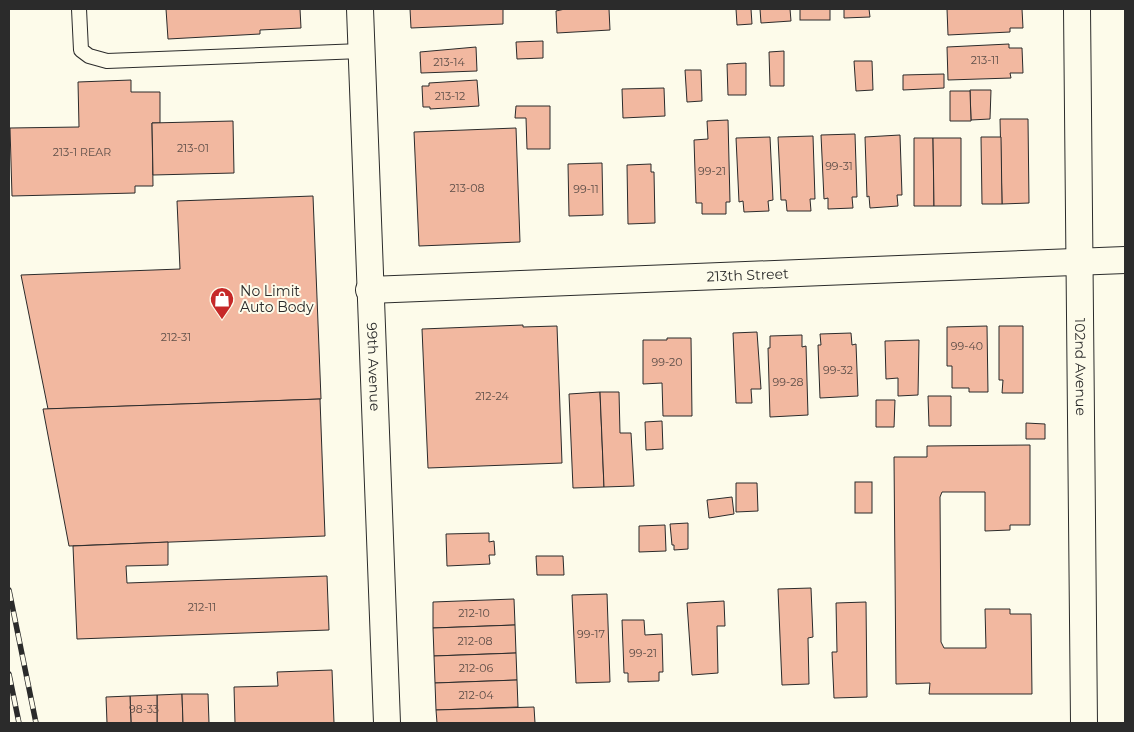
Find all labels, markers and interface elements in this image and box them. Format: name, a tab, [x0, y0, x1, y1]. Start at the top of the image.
house number: 213-11	[971, 53, 999, 67]
house number: 213-14	[433, 55, 466, 69]
house number: 213-12	[435, 89, 465, 103]
house number: 213-01	[177, 141, 209, 155]
house number: 213-1 REAR	[53, 145, 111, 159]
house number: 99-31	[825, 159, 853, 173]
house number: 99-21	[698, 164, 726, 178]
house number: 213-08	[449, 181, 485, 195]
house number: 99-11	[573, 182, 599, 196]
street label: 213th Street	[706, 264, 789, 286]
place label: No Limit Auto Body	[240, 282, 314, 316]
shop icon: No Limit Auto Body	[209, 286, 235, 320]
street label: 102nd Avenue	[1071, 318, 1090, 416]
street label: 99th Avenue	[363, 322, 384, 412]
house number: 212-31	[161, 330, 191, 344]
house number: 99-40	[951, 339, 983, 353]
house number: 99-20	[651, 355, 683, 369]
house number: 99-32	[823, 363, 853, 377]
house number: 99-28	[773, 375, 803, 389]
house number: 212-24	[475, 389, 510, 403]
house number: 212-11	[188, 600, 216, 614]
house number: 212-10	[458, 606, 490, 620]
house number: 99-17	[577, 627, 605, 641]
house number: 212-08	[458, 634, 492, 648]
house number: 99-21	[629, 646, 657, 660]
house number: 212-06	[459, 661, 494, 675]
house number: 212-04	[458, 688, 494, 702]
house number: 98-33	[129, 702, 159, 716]

